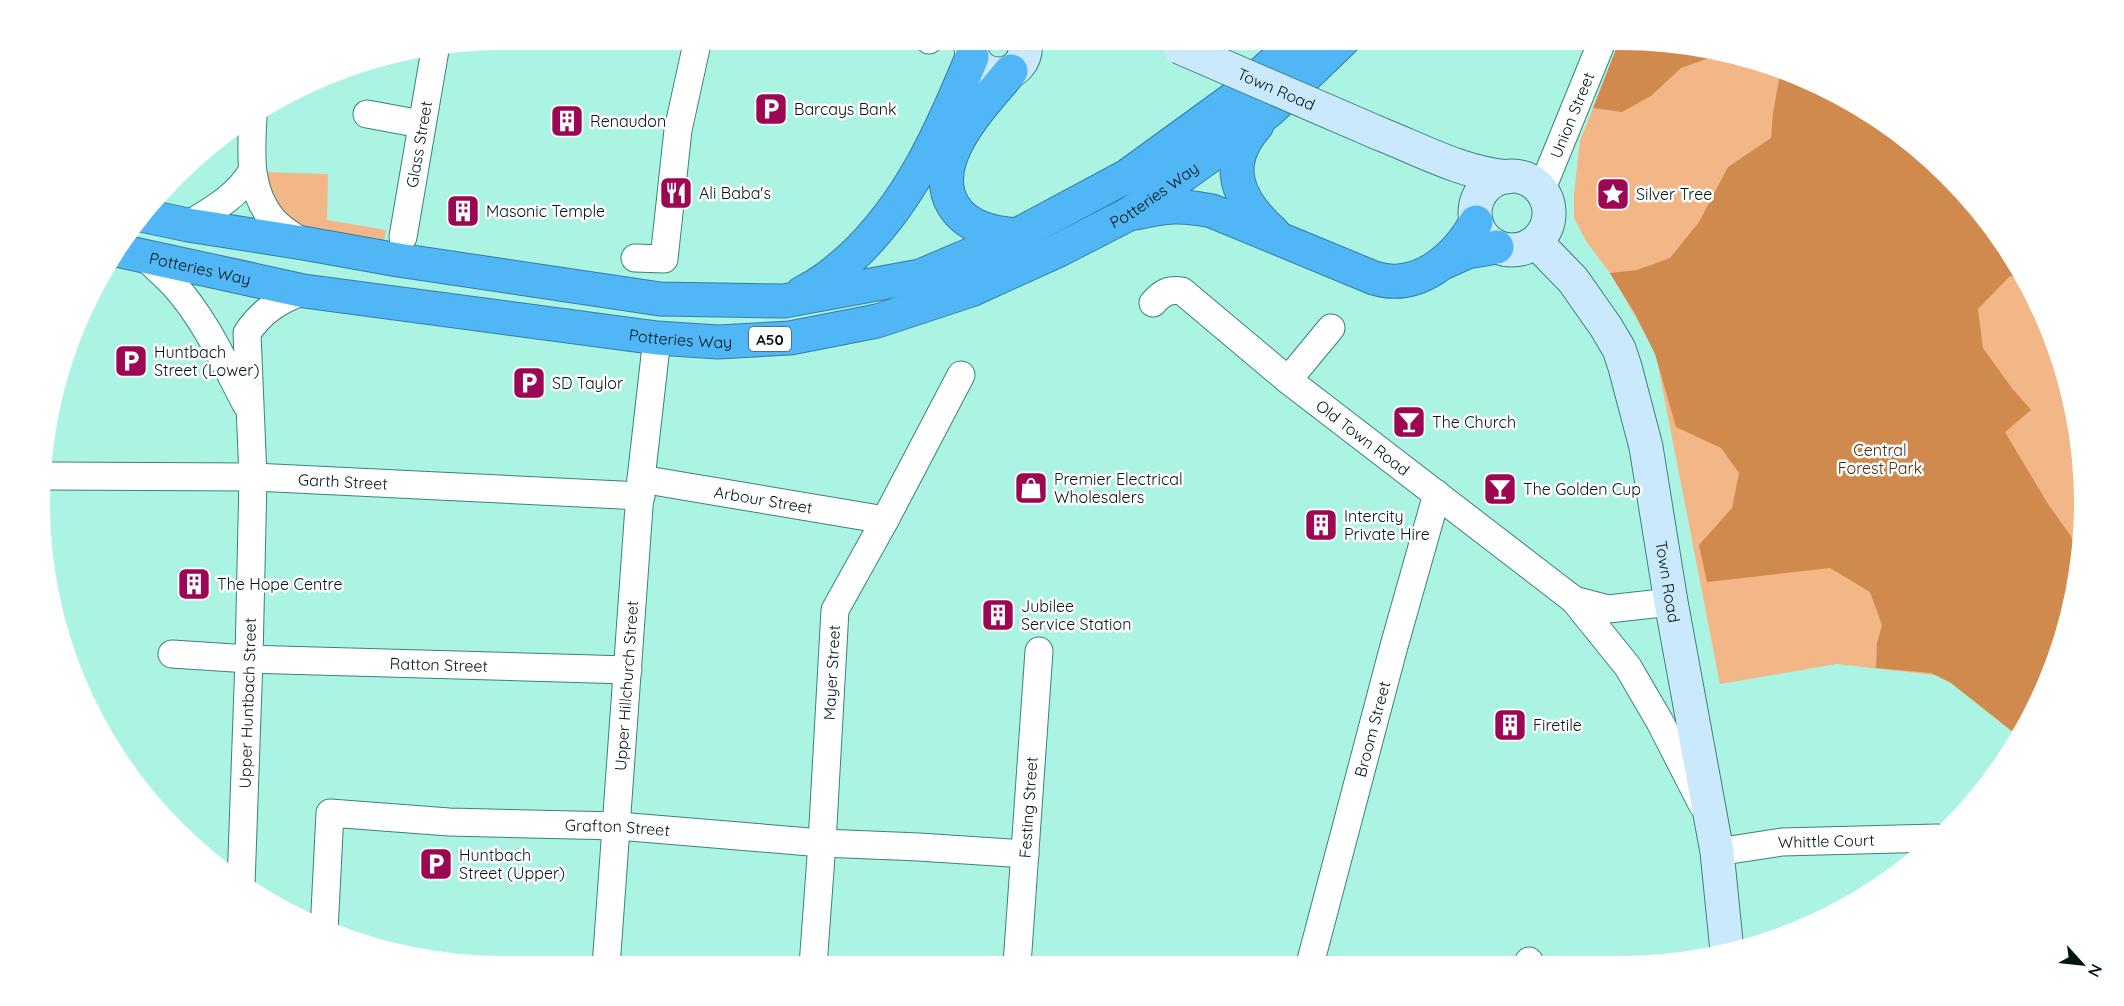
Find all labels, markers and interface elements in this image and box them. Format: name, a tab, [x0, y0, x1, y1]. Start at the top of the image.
street label: Town Road	[1234, 63, 1318, 115]
street label: Union Street	[1545, 69, 1598, 161]
parking icon: Barcays Bank	[753, 91, 789, 127]
street label: Glass Street	[402, 99, 436, 189]
place label: Barcays Bank	[794, 99, 897, 119]
building icon: Renaudon	[549, 103, 585, 139]
place label: Renaudon	[590, 111, 666, 131]
street label: Potteries Way	[1106, 158, 1202, 232]
restaurant icon: Ali Baba's	[658, 175, 694, 211]
place icon: Silver Tree	[1595, 176, 1631, 212]
place label: Ali Baba's	[699, 183, 771, 203]
place label: Silver Tree	[1636, 184, 1712, 204]
building icon: Masonic Temple	[445, 193, 481, 229]
place label: Masonic Temple	[486, 201, 605, 221]
street label: Potteries Way	[147, 248, 253, 289]
street label: Potteries Way	[628, 324, 733, 352]
road number: A50	[749, 327, 791, 351]
place label: Huntbach Street (Lower)	[154, 342, 259, 380]
parking icon: Huntbach Street (Lower)	[113, 343, 149, 379]
parking icon: SD Taylor	[511, 365, 547, 401]
place label: SD Taylor	[552, 373, 623, 393]
street label: Old Town Road	[1312, 395, 1414, 480]
bar icon: The Church	[1391, 404, 1427, 440]
place label: The Church	[1432, 412, 1516, 432]
park label: Central Forest Park	[1838, 440, 1922, 478]
street label: Garth Street	[297, 469, 388, 494]
place label: Premier Electrical Wholesalers	[1054, 469, 1183, 507]
shop icon: Premier Electrical Wholesalers	[1013, 470, 1049, 506]
bar icon: The Golden Cup	[1482, 471, 1518, 507]
place label: The Golden Cup	[1523, 479, 1641, 499]
street label: Arbour Street	[713, 481, 814, 518]
place label: Intercity Private Hire	[1344, 506, 1430, 544]
building icon: Intercity Private Hire	[1303, 507, 1339, 543]
street label: Town Road	[1651, 539, 1685, 624]
building icon: The Hope Centre	[176, 566, 212, 602]
place label: The Hope Centre	[217, 574, 342, 594]
place label: Jubilee Service Station	[1021, 596, 1131, 634]
building icon: Jubilee Service Station	[980, 597, 1016, 633]
street label: Upper Hillchurch Street	[610, 600, 642, 771]
street label: Upper Huntbach Street	[234, 618, 260, 789]
street label: Mayer Street	[819, 624, 844, 721]
street label: Ratton Street	[389, 653, 488, 676]
street label: Broom Street	[1350, 679, 1394, 779]
building icon: Firetile	[1492, 707, 1528, 743]
place label: Firetile	[1533, 715, 1582, 735]
street label: Festing Street	[1015, 756, 1042, 859]
street label: Grafton Street	[565, 815, 671, 840]
street label: Whittle Court	[1778, 830, 1875, 852]
place label: Huntbach Street (Upper)	[459, 845, 565, 883]
parking icon: Huntbach Street (Upper)	[418, 846, 454, 882]
north arrow	[2052, 934, 2112, 994]
text: N	[2084, 961, 2107, 981]

